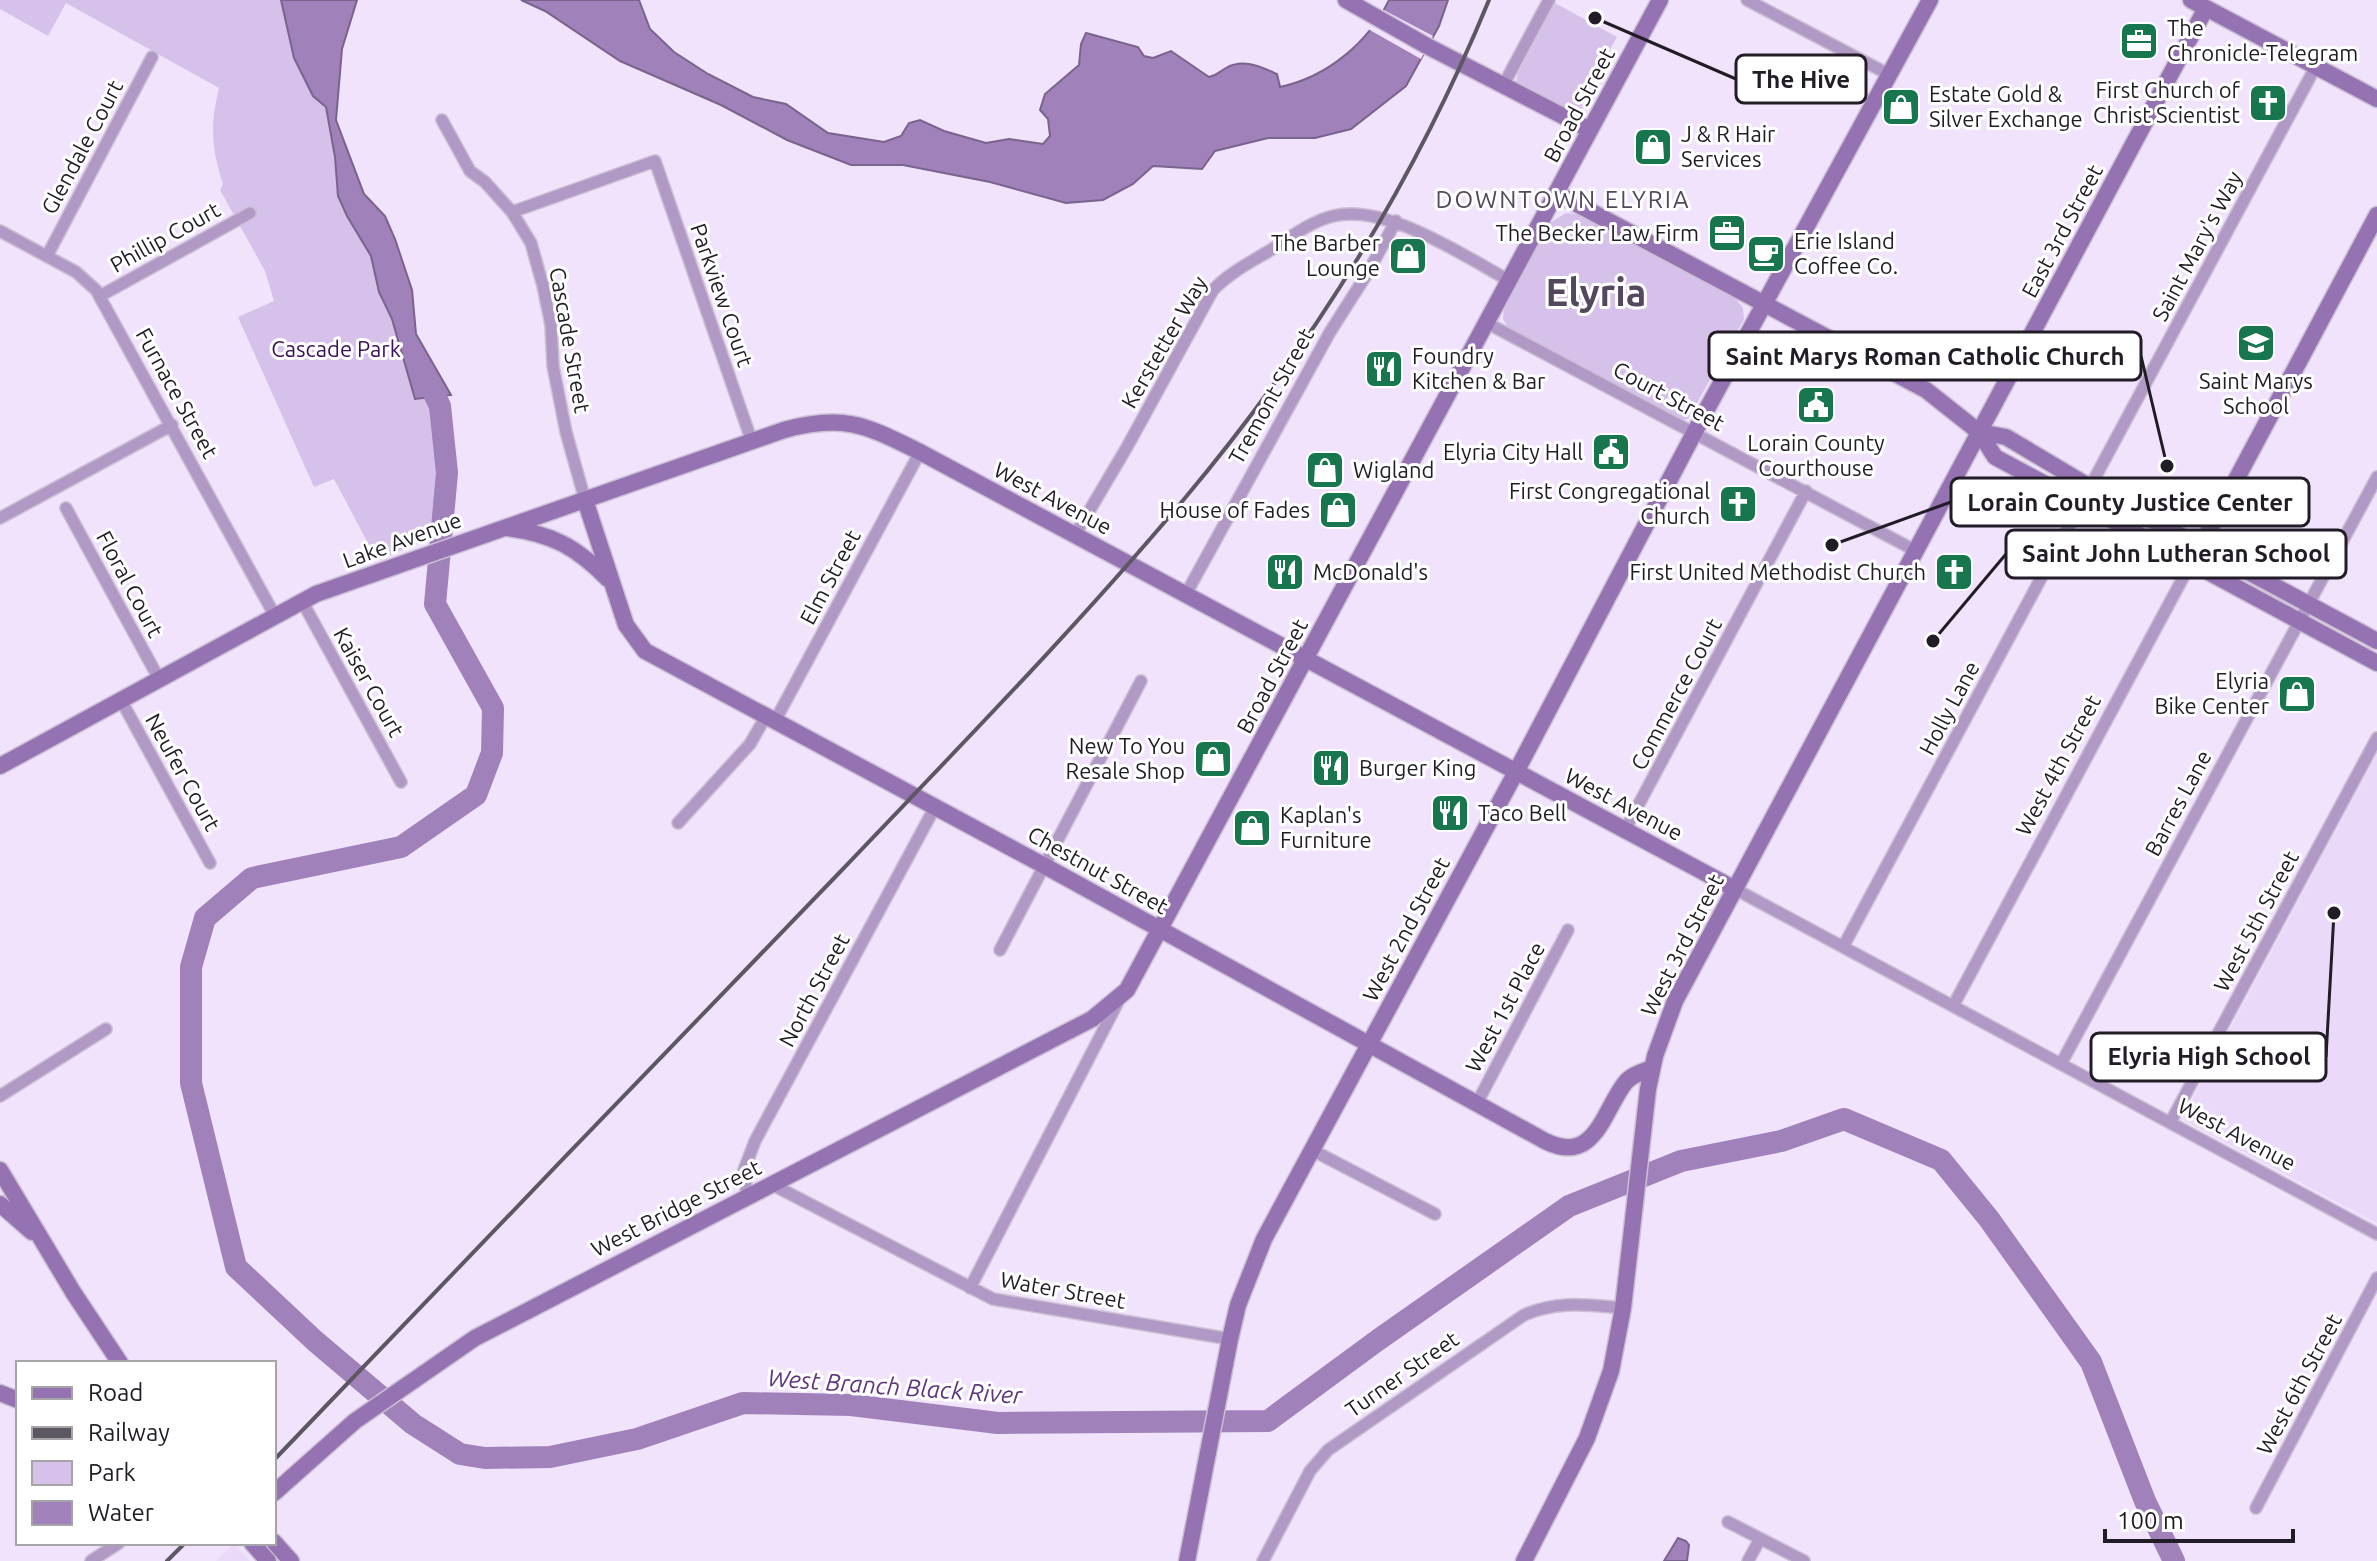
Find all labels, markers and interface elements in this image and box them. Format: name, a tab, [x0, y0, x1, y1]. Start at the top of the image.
place label: The Chronicle-Telegram	[2167, 15, 2358, 65]
office icon: The Chronicle-Telegram	[2118, 20, 2160, 62]
street label: Broad Street	[1538, 43, 1619, 166]
callout: The Hive	[1736, 55, 1866, 103]
text: The Hive	[1752, 66, 1850, 93]
street label: Glendale Court	[36, 75, 128, 218]
place label: First Church of Christ Scientist	[2093, 77, 2241, 127]
place label: Estate Gold & Silver Exchange	[1929, 81, 2083, 131]
church icon: First Church of Christ Scientist	[2247, 82, 2289, 124]
shop icon: Estate Gold & Silver Exchange	[1880, 86, 1922, 128]
place label: J & R Hair Services	[1681, 121, 1776, 171]
shop icon: J & R Hair Services	[1632, 126, 1674, 168]
street label: East 3rd Street	[2016, 160, 2107, 301]
street label: Saint Mary's Way	[2147, 166, 2247, 325]
district label: DOWNTOWN ELYRIA	[1435, 186, 1691, 213]
street label: Phillip Court	[105, 196, 224, 277]
office icon: The Becker Law Firm	[1706, 212, 1748, 254]
street label: Parkview Court	[686, 220, 759, 370]
place label: The Becker Law Firm	[1496, 220, 1699, 245]
place label: Erie Island Coffee Co.	[1794, 228, 1898, 278]
place label: The Barber Lounge	[1271, 230, 1381, 280]
cafe icon: Erie Island Coffee Co.	[1745, 233, 1787, 275]
shop icon: The Barber Lounge	[1387, 235, 1429, 277]
street label: Cascade Street	[545, 265, 596, 415]
street label: Kerstetter Way	[1116, 271, 1212, 412]
district label: Elyria	[1546, 271, 1646, 313]
school or university icon: Saint Marys School	[2235, 322, 2277, 364]
street label: Furnace Street	[131, 323, 224, 462]
street label: Tremont Street	[1223, 323, 1318, 468]
callout: Saint Marys Roman Catholic Church	[1709, 332, 2141, 380]
park label: Cascade Park	[271, 336, 401, 361]
place label: Foundry Kitchen & Bar	[1412, 343, 1546, 393]
text: Saint Marys Roman Catholic Church	[1725, 343, 2125, 370]
restaurant icon: Foundry Kitchen & Bar	[1363, 348, 1405, 390]
street label: Court Street	[1609, 356, 1729, 435]
place label: Saint Marys School	[2199, 368, 2313, 418]
public building icon: Lorain County Courthouse	[1795, 384, 1837, 426]
place label: Lorain County Courthouse	[1747, 430, 1885, 480]
public building icon: Elyria City Hall	[1590, 431, 1632, 473]
place label: Elyria City Hall	[1443, 439, 1583, 464]
shop icon: Wigland	[1304, 449, 1346, 491]
street label: West Avenue	[990, 456, 1116, 539]
place label: Wigland	[1353, 457, 1434, 482]
place label: First Congregational Church	[1509, 478, 1710, 528]
callout: Lorain County Justice Center	[1951, 478, 2309, 526]
church icon: First Congregational Church	[1717, 483, 1759, 525]
shop icon: House of Fades	[1317, 489, 1359, 531]
text: Lorain County Justice Center	[1967, 489, 2293, 516]
place label: House of Fades	[1160, 497, 1310, 522]
street label: Lake Avenue	[339, 506, 465, 573]
street label: Elm Street	[794, 525, 865, 628]
street label: Floral Court	[92, 526, 169, 641]
callout: Saint John Lutheran School	[2006, 530, 2346, 578]
text: Saint John Lutheran School	[2022, 540, 2330, 567]
restaurant icon: McDonald's	[1264, 551, 1306, 593]
church icon: First United Methodist Church	[1933, 551, 1975, 593]
place label: McDonald's	[1313, 559, 1428, 584]
place label: First United Methodist Church	[1629, 559, 1926, 584]
street label: Commerce Court	[1625, 613, 1726, 774]
street label: Broad Street	[1231, 614, 1312, 737]
street label: Kaiser Court	[329, 623, 410, 741]
street label: Holly Lane	[1913, 657, 1984, 759]
place label: Elyria Bike Center	[2155, 668, 2270, 718]
shop icon: Elyria Bike Center	[2276, 673, 2318, 715]
street label: West 4th Street	[2010, 690, 2105, 839]
street label: Neufer Court	[141, 709, 226, 835]
place label: New To You Resale Shop	[1066, 733, 1185, 783]
shop icon: New To You Resale Shop	[1192, 738, 1234, 780]
street label: Barres Lane	[2139, 746, 2216, 860]
restaurant icon: Burger King	[1310, 747, 1352, 789]
place label: Burger King	[1359, 755, 1476, 780]
street label: West Avenue	[1561, 762, 1687, 845]
restaurant icon: Taco Bell	[1429, 792, 1471, 834]
place label: Taco Bell	[1478, 800, 1567, 825]
place label: Kaplan's Furniture	[1280, 802, 1372, 852]
shop icon: Kaplan's Furniture	[1231, 807, 1273, 849]
street label: Chestnut Street	[1024, 821, 1173, 919]
street label: West 5th Street	[2208, 846, 2303, 995]
street label: West 2nd Street	[1357, 852, 1454, 1005]
street label: West 3rd Street	[1635, 870, 1728, 1020]
street label: North Street	[773, 929, 854, 1051]
street label: West 1st Place	[1460, 937, 1549, 1076]
callout: Elyria High School	[2091, 1033, 2326, 1081]
text: Elyria High School	[2108, 1043, 2310, 1070]
street label: West Avenue	[2174, 1092, 2300, 1175]
street label: West Bridge Street	[587, 1154, 765, 1261]
street label: Water Street	[998, 1266, 1128, 1313]
street label: West 6th Street	[2251, 1309, 2346, 1458]
street label: Turner Street	[1340, 1325, 1463, 1422]
legend	[16, 1361, 276, 1545]
water label: West Branch Black River	[767, 1364, 1024, 1409]
text: Road	[88, 1379, 143, 1406]
text: Railway	[88, 1419, 170, 1446]
text: Park	[88, 1459, 136, 1486]
scale bar	[2105, 1493, 2293, 1543]
text: Water	[88, 1499, 154, 1526]
text: 100 m	[2117, 1507, 2184, 1534]

